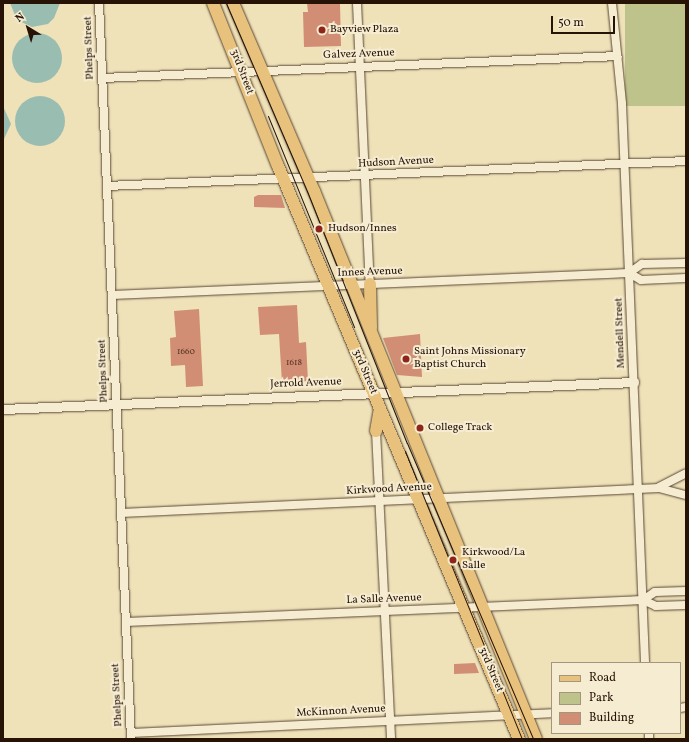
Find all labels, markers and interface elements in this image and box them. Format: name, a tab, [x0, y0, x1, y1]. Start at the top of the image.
north arrow	[8, 8, 48, 48]
scale bar	[553, 8, 617, 34]
text: N	[13, 10, 28, 27]
text: 50 m	[558, 15, 584, 31]
street label: Phelps Street	[82, 16, 98, 80]
place label: Bayview Plaza	[330, 23, 399, 37]
marker: Bayview Plaza	[317, 25, 327, 35]
street label: 3rd Street	[226, 47, 256, 97]
street label: Galvez Avenue	[323, 47, 395, 63]
street label: Hudson Avenue	[358, 154, 434, 172]
place label: Hudson/Innes	[328, 222, 397, 236]
marker: Hudson/Innes	[313, 223, 325, 235]
street label: Innes Avenue	[337, 265, 403, 281]
street label: Mendell Street	[613, 297, 629, 369]
street label: Phelps Street	[96, 339, 112, 403]
place label: Saint Johns Missionary Baptist Church	[414, 346, 526, 372]
house number: 1660	[177, 347, 195, 357]
street label: 3rd Street	[349, 348, 379, 396]
marker: Saint Johns Missionary Baptist Church	[401, 354, 411, 364]
house number: 1618	[286, 358, 302, 368]
street label: Jerrold Avenue	[270, 376, 342, 392]
place label: College Track	[428, 421, 492, 435]
marker: College Track	[415, 423, 425, 433]
street label: Kirkwood Avenue	[346, 481, 432, 499]
place label: Kirkwood/La Salle	[462, 547, 525, 573]
marker: Kirkwood/La Salle	[447, 554, 459, 566]
street label: La Salle Avenue	[346, 592, 422, 608]
street label: 3rd Street	[475, 646, 505, 694]
legend	[551, 662, 681, 734]
street label: Phelps Street	[110, 663, 126, 727]
text: Road	[589, 670, 616, 686]
text: Park	[589, 690, 614, 706]
street label: McKinnon Avenue	[296, 703, 386, 721]
text: Building	[589, 710, 634, 726]

